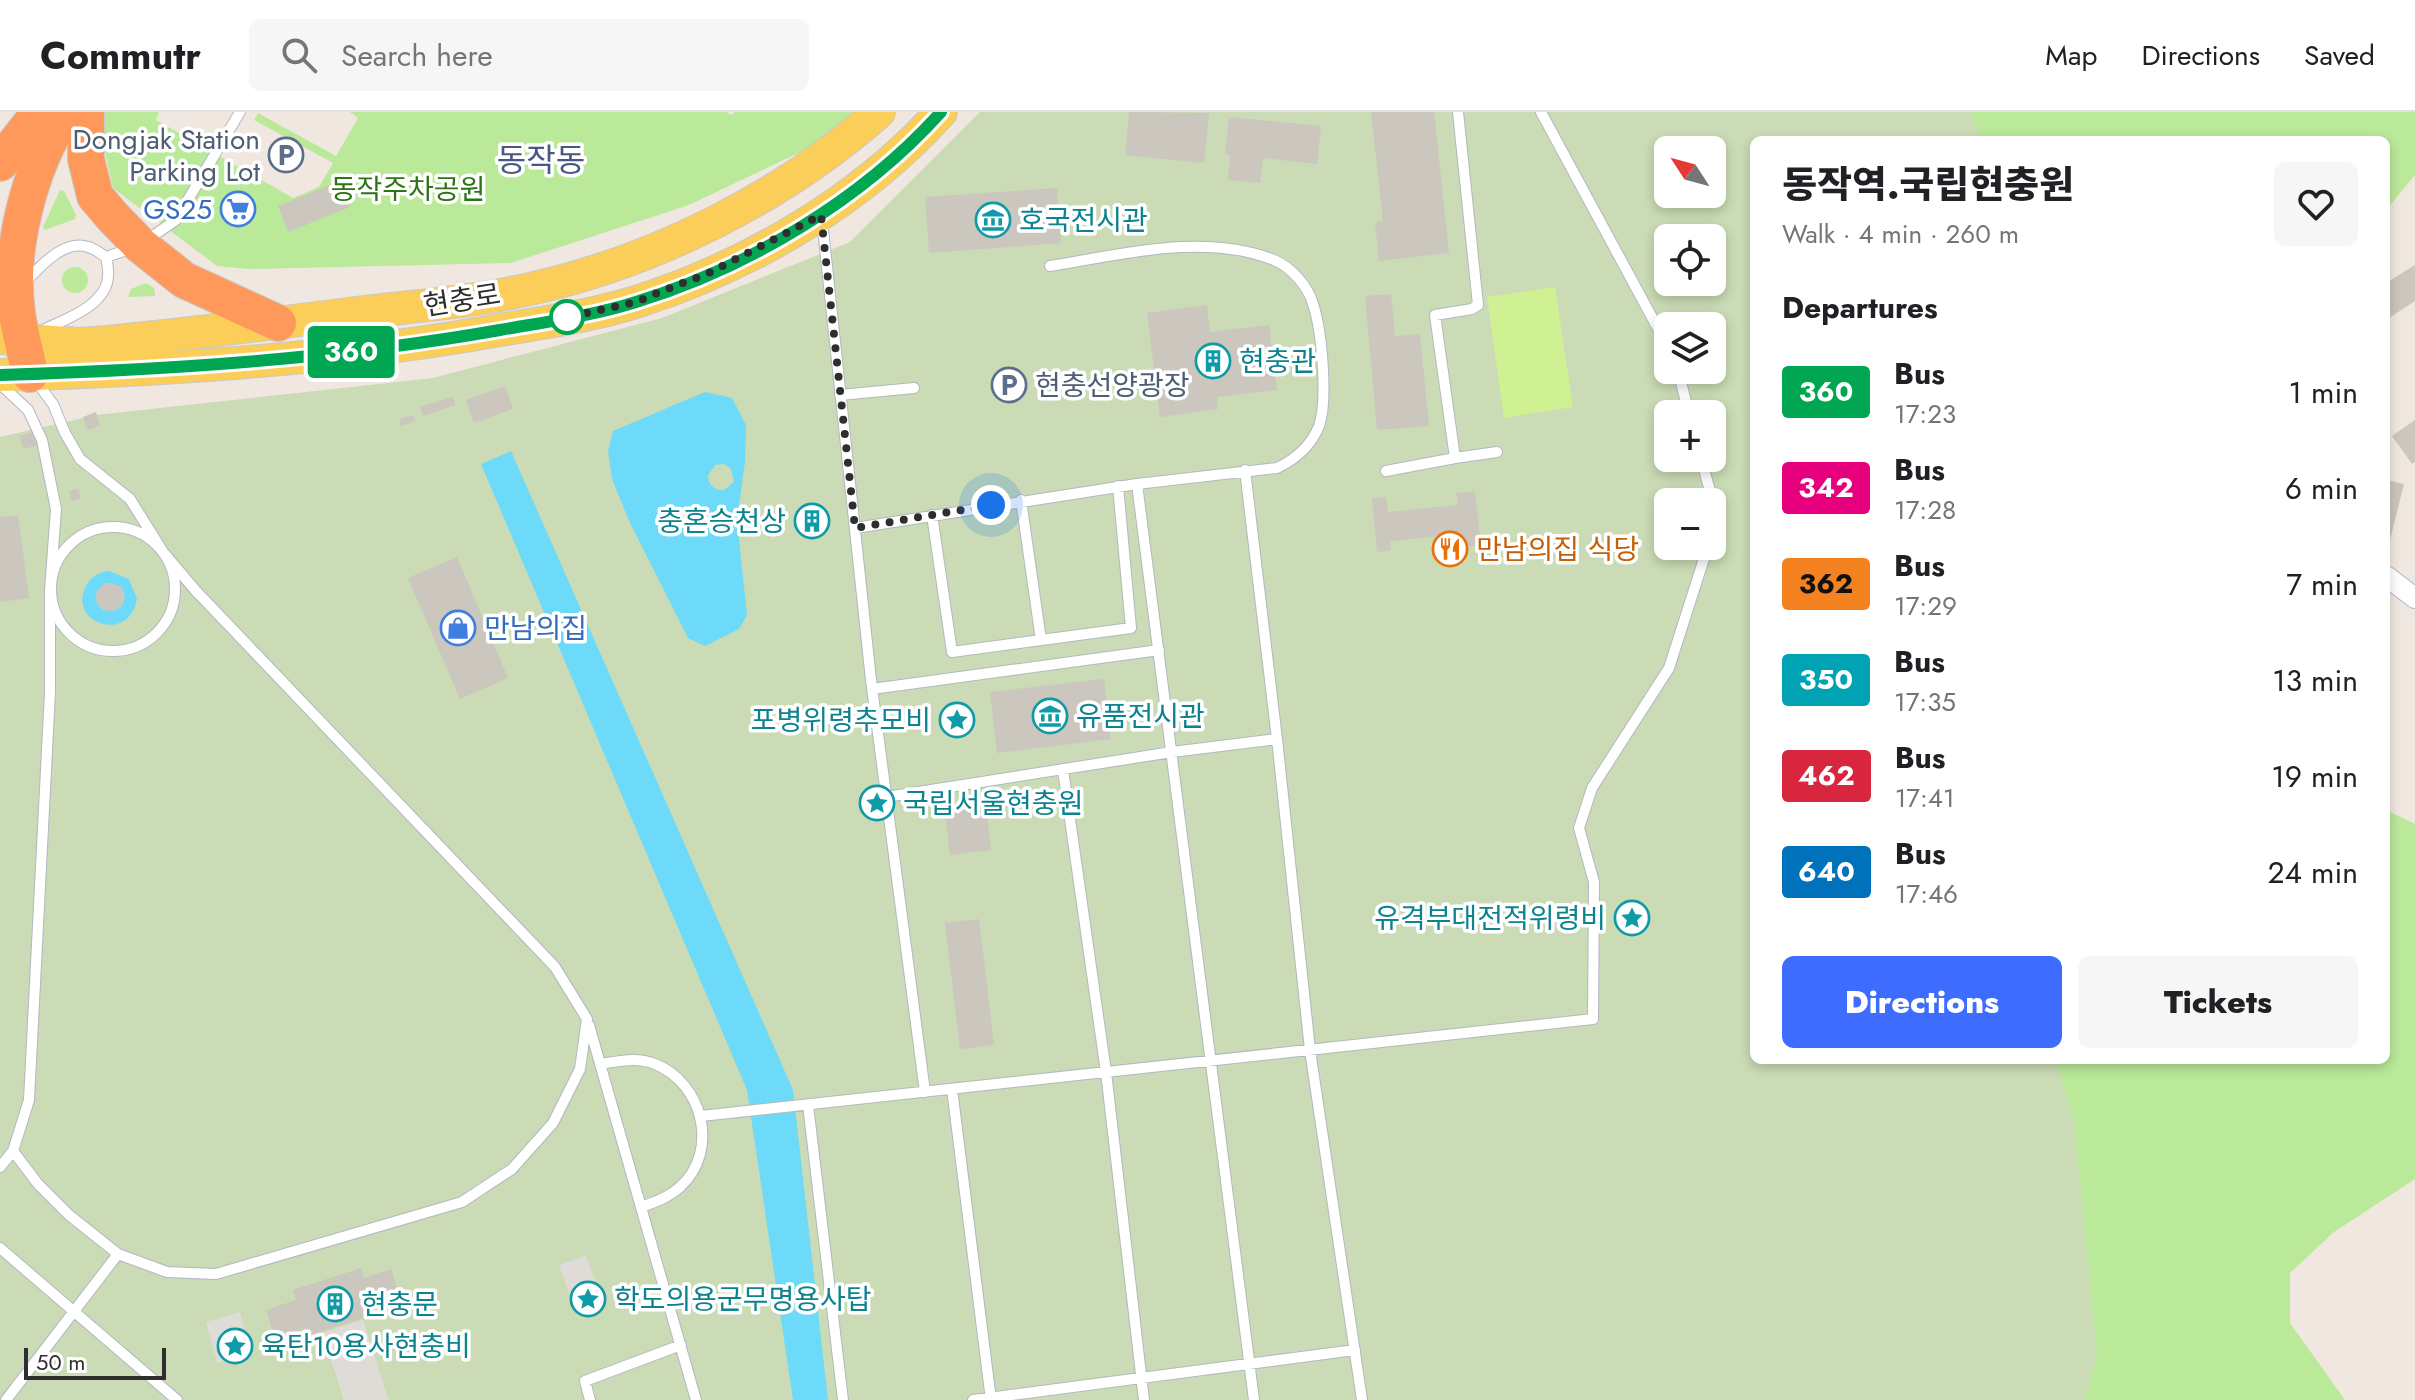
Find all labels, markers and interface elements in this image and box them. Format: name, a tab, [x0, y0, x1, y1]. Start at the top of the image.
search box	[249, 19, 809, 91]
text: Commutr	[40, 28, 201, 83]
icon: search	[277, 33, 321, 77]
text: Search here	[341, 34, 493, 77]
text: Map	[2045, 35, 2097, 76]
text: Directions	[2141, 35, 2260, 76]
text: Saved	[2304, 35, 2375, 76]
place label: Dongjak Station Parking Lot	[73, 119, 260, 192]
parking icon: Dongjak Station Parking Lot	[267, 136, 305, 174]
north arrow	[1654, 136, 1726, 208]
map controls	[1654, 136, 1726, 560]
district label: 동작동	[497, 137, 585, 183]
text: 동작역.국립현충원	[1782, 157, 2074, 212]
button: heart	[2274, 162, 2358, 246]
park label: 동작주차공원	[331, 169, 485, 210]
place label: GS25	[143, 189, 212, 230]
supermarket icon: GS25	[219, 190, 257, 228]
place label: 호국전시관	[1019, 200, 1148, 241]
museum icon: 호국전시관	[974, 201, 1012, 239]
text: Walk · 4 min · 260 m	[1782, 215, 2019, 253]
button: locate	[1654, 224, 1726, 296]
street label: 현충로	[421, 274, 503, 326]
text: Departures	[1782, 286, 1938, 329]
unlabelled marker	[550, 300, 584, 334]
button: layers	[1654, 312, 1726, 384]
line badge: 360	[305, 326, 397, 378]
text: 360	[324, 331, 378, 372]
place label: 현충관	[1239, 341, 1316, 382]
building icon: 현충관	[1194, 342, 1232, 380]
text: Bus	[1894, 352, 1945, 395]
place label: 현충선양광장	[1035, 365, 1190, 406]
parking icon: 현충선양광장	[990, 366, 1028, 404]
text: 360	[1799, 371, 1853, 412]
text: 1 min	[2289, 371, 2358, 414]
text: 17:23	[1894, 395, 1956, 433]
button: +	[1654, 400, 1726, 472]
text: Bus	[1894, 448, 1945, 491]
text: 342	[1798, 467, 1854, 508]
text: 6 min	[2285, 467, 2358, 510]
your location	[971, 485, 1011, 525]
button: −	[1654, 488, 1726, 560]
text: 17:28	[1894, 491, 1956, 529]
place label: 충혼승천상	[657, 501, 786, 542]
building icon: 충혼승천상	[793, 502, 831, 540]
place label: 만남의집 식당	[1476, 529, 1639, 570]
restaurant icon: 만남의집 식당	[1431, 530, 1469, 568]
text: Bus	[1894, 544, 1945, 587]
text: 362	[1799, 563, 1853, 604]
text: 7 min	[2286, 563, 2358, 606]
text: 17:29	[1894, 587, 1957, 625]
place label: 만남의집	[484, 608, 587, 649]
shop icon: 만남의집	[439, 609, 477, 647]
text: Bus	[1894, 640, 1945, 683]
text: 350	[1799, 659, 1853, 700]
text: 13 min	[2272, 659, 2358, 702]
text: 17:35	[1894, 683, 1956, 721]
place label: 유품전시관	[1076, 696, 1205, 737]
museum icon: 유품전시관	[1031, 697, 1069, 735]
place label: 포병위령추모비	[751, 700, 931, 741]
place icon: 포병위령추모비	[938, 701, 976, 739]
text: Bus	[1895, 736, 1946, 779]
text: 462	[1798, 755, 1855, 796]
text: 19 min	[2271, 755, 2358, 798]
text: 17:41	[1895, 779, 1955, 817]
place label: 국립서울현충원	[903, 783, 1083, 824]
place icon: 국립서울현충원	[858, 784, 896, 822]
text: Bus	[1895, 832, 1946, 875]
text: 640	[1798, 851, 1855, 892]
text: 24 min	[2267, 851, 2358, 894]
text: 17:46	[1895, 875, 1958, 913]
place label: 유격부대전적위령비	[1374, 898, 1606, 939]
place icon: 유격부대전적위령비	[1613, 899, 1651, 937]
button: Directions	[1782, 956, 2062, 1048]
button: Tickets	[2078, 956, 2358, 1048]
place label: 학도의용군무명용사탑	[614, 1279, 872, 1320]
place icon: 학도의용군무명용사탑	[569, 1280, 607, 1318]
place label: 현충문	[361, 1284, 438, 1325]
building icon: 현충문	[316, 1285, 354, 1323]
place label: 육탄10용사현충비	[261, 1326, 471, 1367]
place icon: 육탄10용사현충비	[216, 1327, 254, 1365]
scale bar	[24, 1344, 166, 1380]
text: 50 m	[36, 1346, 85, 1378]

